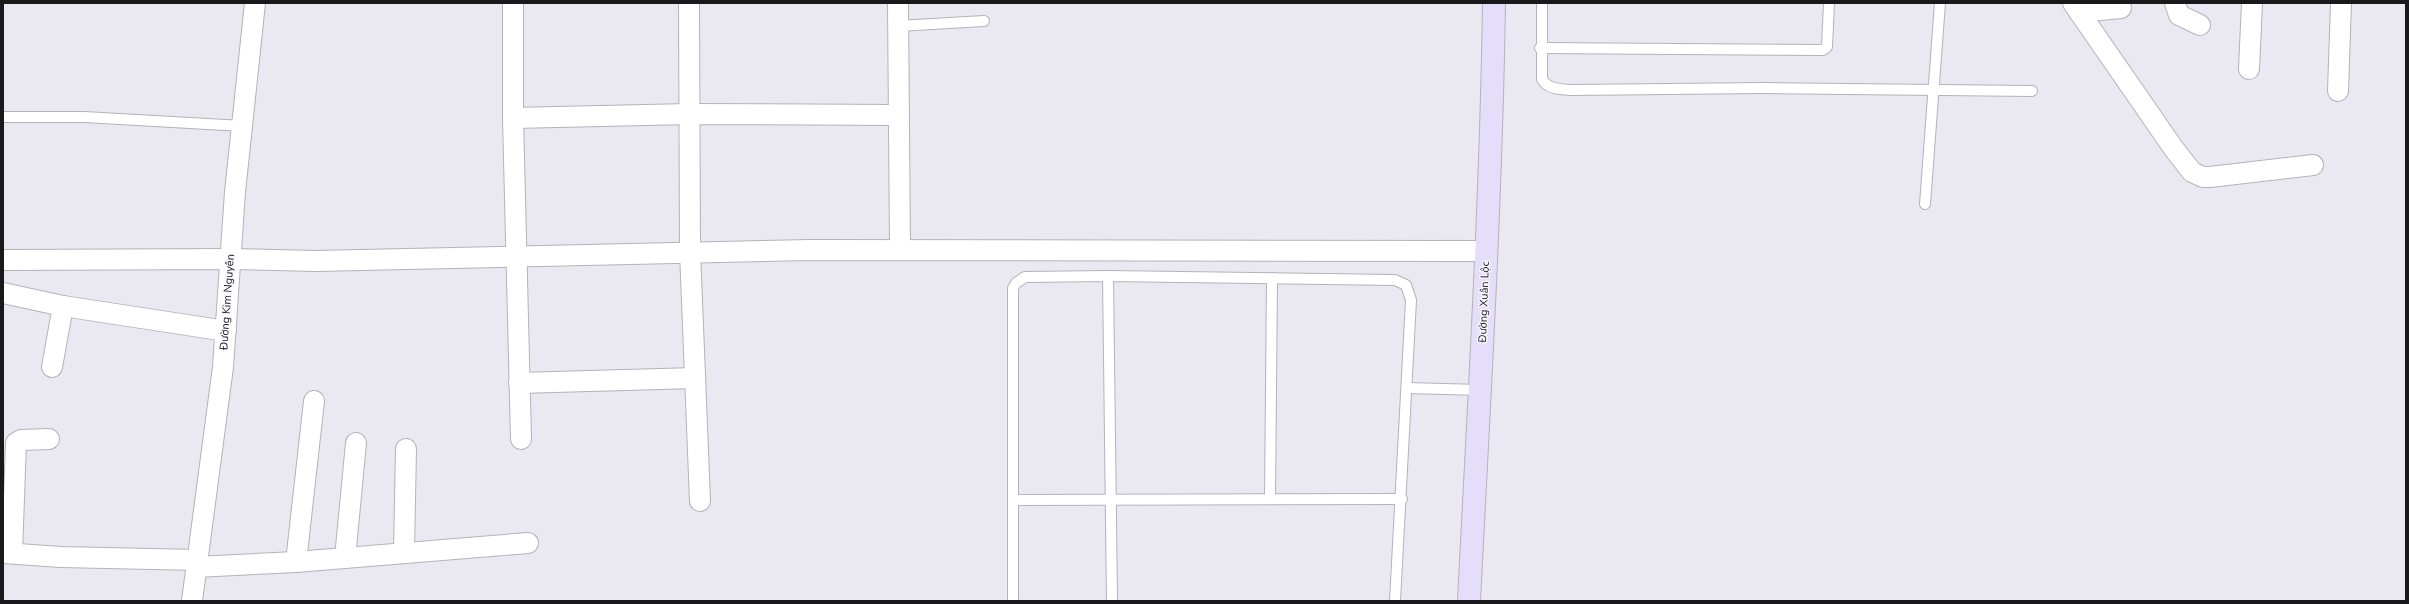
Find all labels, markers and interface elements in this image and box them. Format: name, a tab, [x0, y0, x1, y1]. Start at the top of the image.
street label: Đường Kim Nguyên	[216, 254, 238, 351]
street label: Đường Xuân Lộc	[1475, 261, 1493, 344]

